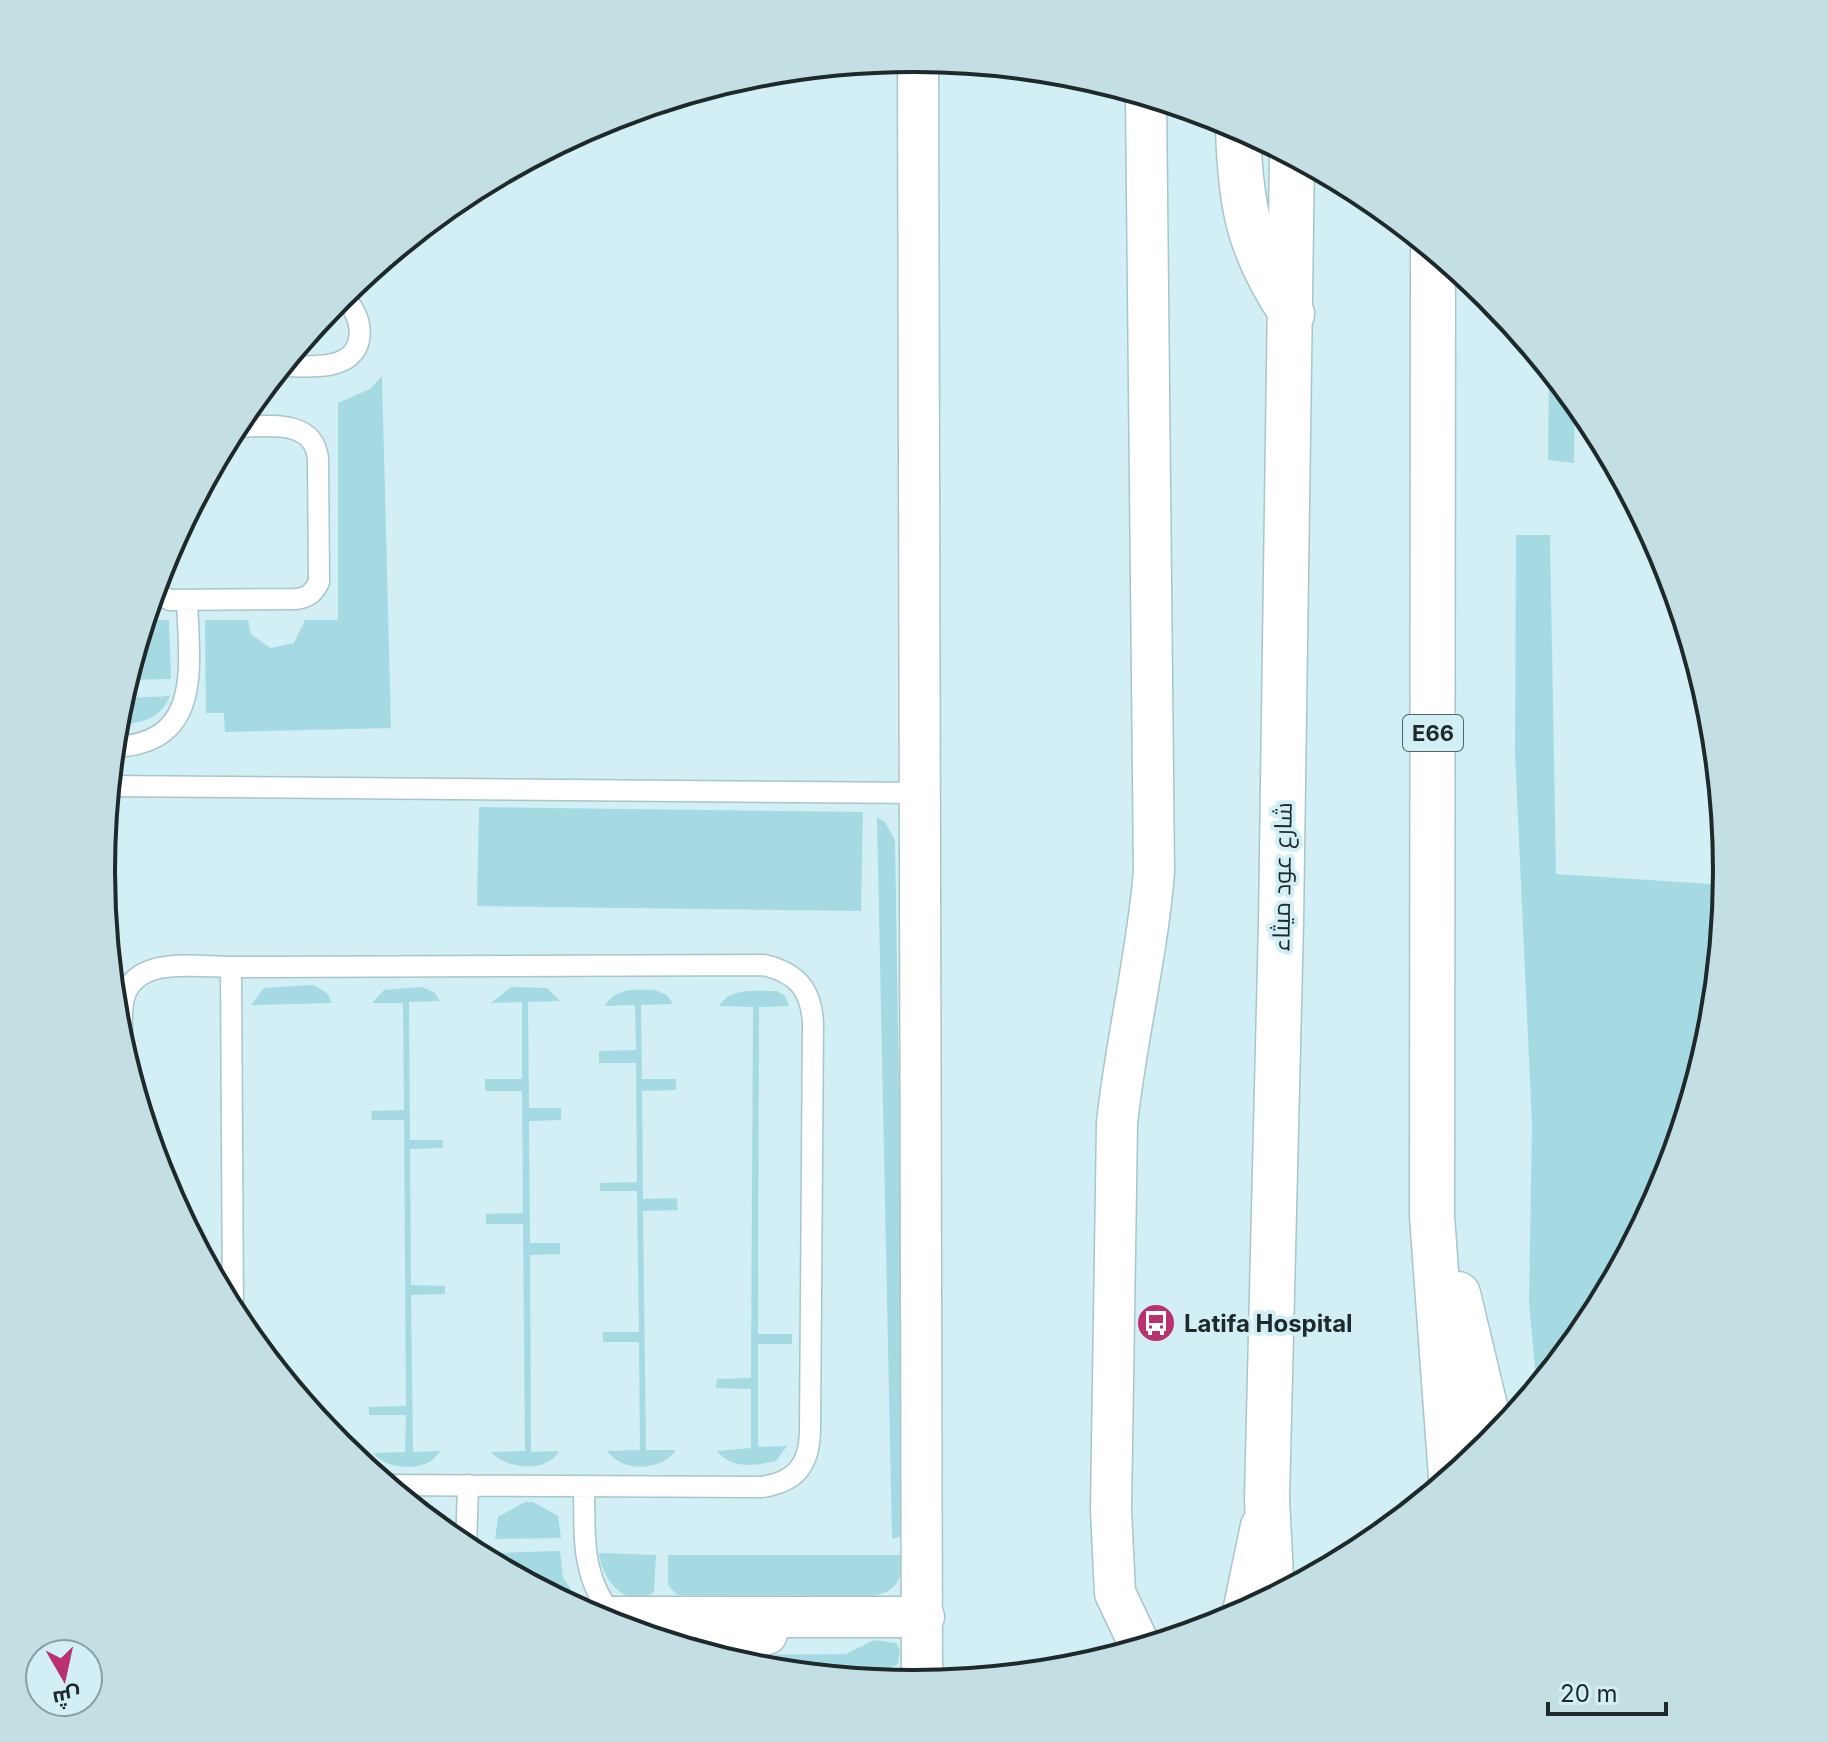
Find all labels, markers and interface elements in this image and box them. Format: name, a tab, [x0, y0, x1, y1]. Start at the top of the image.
road number: E66	[1403, 715, 1463, 751]
street label: شارع عود ميثاء	[1266, 802, 1300, 952]
bus stop icon: Latifa Hospital	[1135, 1302, 1177, 1344]
place label: Latifa Hospital	[1184, 1309, 1353, 1338]
north arrow	[24, 1638, 104, 1718]
scale bar	[1548, 1666, 1666, 1716]
text: 20 m	[1560, 1679, 1618, 1708]
text: ش	[51, 1682, 83, 1713]

